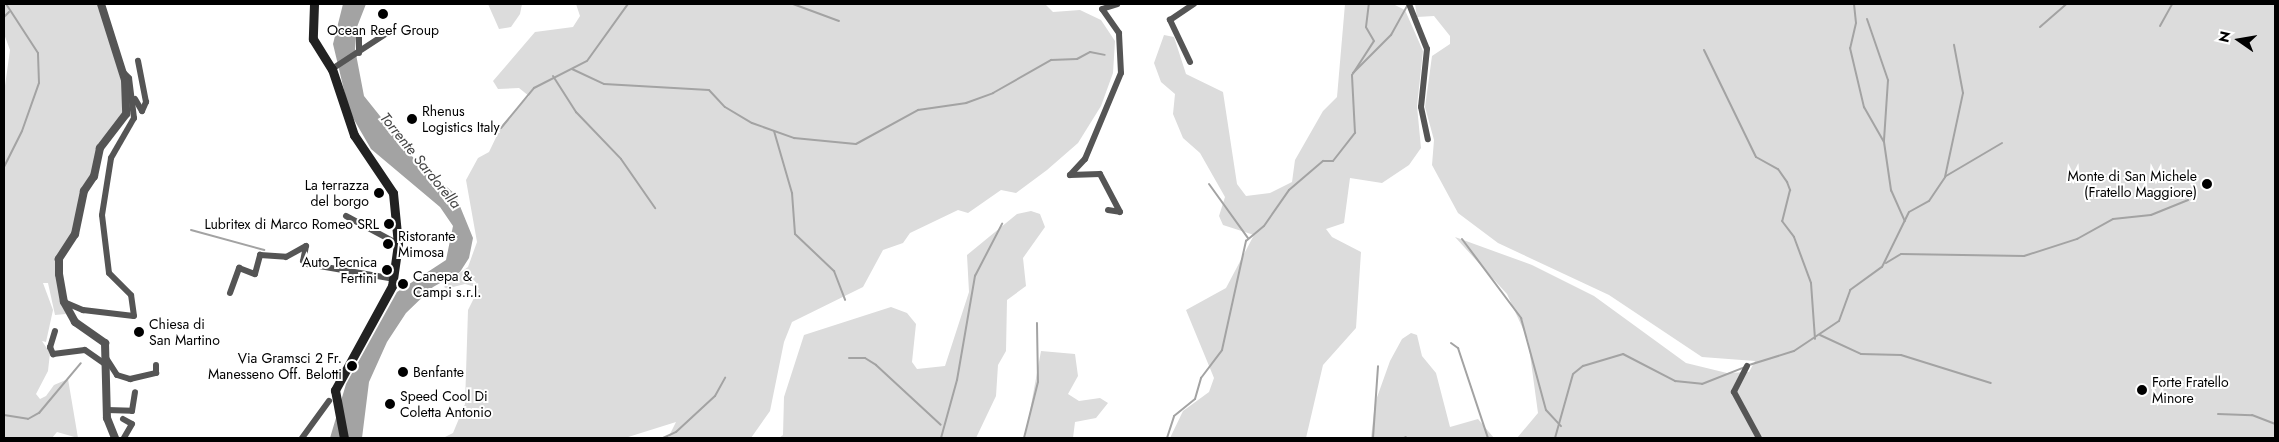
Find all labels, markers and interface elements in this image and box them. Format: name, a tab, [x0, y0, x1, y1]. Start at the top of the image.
marker: Ocean Reef Group	[377, 8, 389, 20]
north arrow	[2214, 15, 2264, 65]
place label: Ocean Reef Group	[327, 22, 439, 38]
text: N	[2213, 29, 2235, 44]
place label: Rhenus Logistics Italy	[422, 103, 500, 136]
water label: Torrente Sardorella	[376, 109, 464, 213]
marker: Rhenus Logistics Italy	[406, 113, 418, 125]
place label: Monte di San Michele (Fratello Maggiore)	[2067, 168, 2197, 200]
place label: La terrazza del borgo	[305, 177, 369, 210]
marker: Monte di San Michele (Fratello Maggiore)	[2201, 178, 2213, 190]
marker: La terrazza del borgo	[373, 187, 385, 199]
place label: Lubritex di Marco Romeo SRL	[204, 216, 379, 232]
marker: Lubritex di Marco Romeo SRL	[383, 218, 395, 230]
place label: Ristorante Mimosa	[398, 228, 456, 260]
marker: Ristorante Mimosa	[382, 238, 394, 250]
place label: Auto Tecnica Fertini	[302, 254, 377, 286]
marker: Auto Tecnica Fertini	[381, 264, 393, 276]
place label: Canepa & Campi s.r.l.	[413, 268, 481, 300]
marker: Canepa & Campi s.r.l.	[397, 278, 409, 290]
place label: Chiesa di San Martino	[149, 316, 220, 348]
marker: Chiesa di San Martino	[133, 326, 145, 338]
place label: Via Gramsci 2 Fr. Manesseno Off. Belotti	[208, 350, 342, 382]
marker: Via Gramsci 2 Fr. Manesseno Off. Belotti	[346, 360, 358, 372]
place label: Benfante	[413, 364, 464, 380]
marker: Benfante	[397, 366, 409, 378]
place label: Forte Fratello Minore	[2152, 374, 2229, 407]
marker: Forte Fratello Minore	[2136, 384, 2148, 396]
place label: Speed Cool Di Coletta Antonio	[400, 388, 492, 421]
marker: Speed Cool Di Coletta Antonio	[384, 398, 396, 410]

